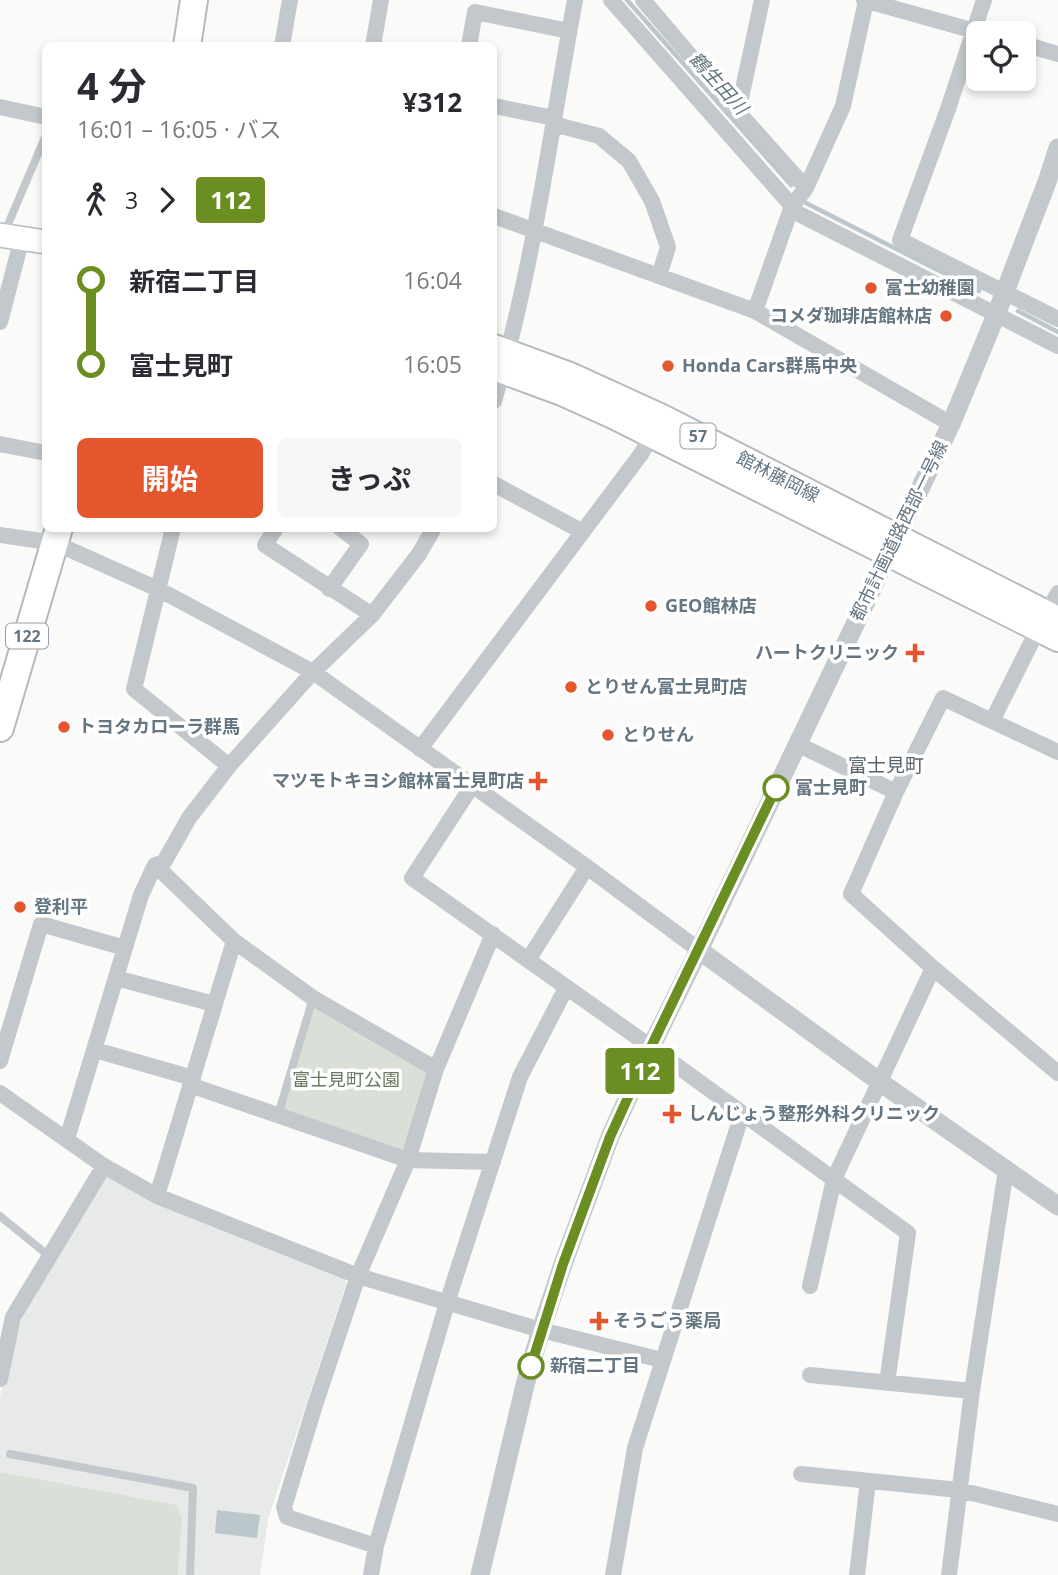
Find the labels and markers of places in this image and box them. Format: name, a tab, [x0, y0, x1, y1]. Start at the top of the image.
place label: 富士幼稚園	[885, 275, 975, 299]
marker: 富士幼稚園	[863, 280, 879, 296]
place label: コメダ珈琲店館林店	[770, 303, 932, 327]
marker: コメダ珈琲店館林店	[938, 308, 954, 324]
place label: Honda Cars群馬中央	[682, 353, 857, 377]
marker: Honda Cars群馬中央	[660, 358, 676, 374]
place label: GEO館林店	[665, 593, 756, 617]
marker: GEO館林店	[643, 598, 659, 614]
place label: ハートクリニック	[755, 640, 899, 664]
marker: ハートクリニック	[905, 643, 925, 663]
place label: とりせん富士見町店	[585, 674, 747, 698]
marker: とりせん富士見町店	[563, 679, 579, 695]
place label: トヨタカローラ群馬	[78, 714, 240, 738]
marker: トヨタカローラ群馬	[56, 719, 72, 735]
place label: とりせん	[622, 722, 694, 746]
marker: とりせん	[600, 727, 616, 743]
place label: マツモトキヨシ館林富士見町店	[272, 768, 524, 792]
marker: マツモトキヨシ館林富士見町店	[530, 773, 546, 789]
marker: 富士見町	[763, 775, 789, 801]
place label: 富士見町	[795, 775, 867, 799]
place label: 登利平	[34, 894, 88, 918]
marker: 登利平	[12, 899, 28, 915]
place label: しんじょう整形外科クリニック	[688, 1101, 940, 1125]
marker: しんじょう整形外科クリニック	[662, 1104, 682, 1124]
place label: そうごう薬局	[613, 1308, 721, 1332]
marker: そうごう薬局	[591, 1313, 607, 1329]
marker: 新宿二丁目	[518, 1353, 544, 1379]
place label: 新宿二丁目	[550, 1353, 640, 1377]

